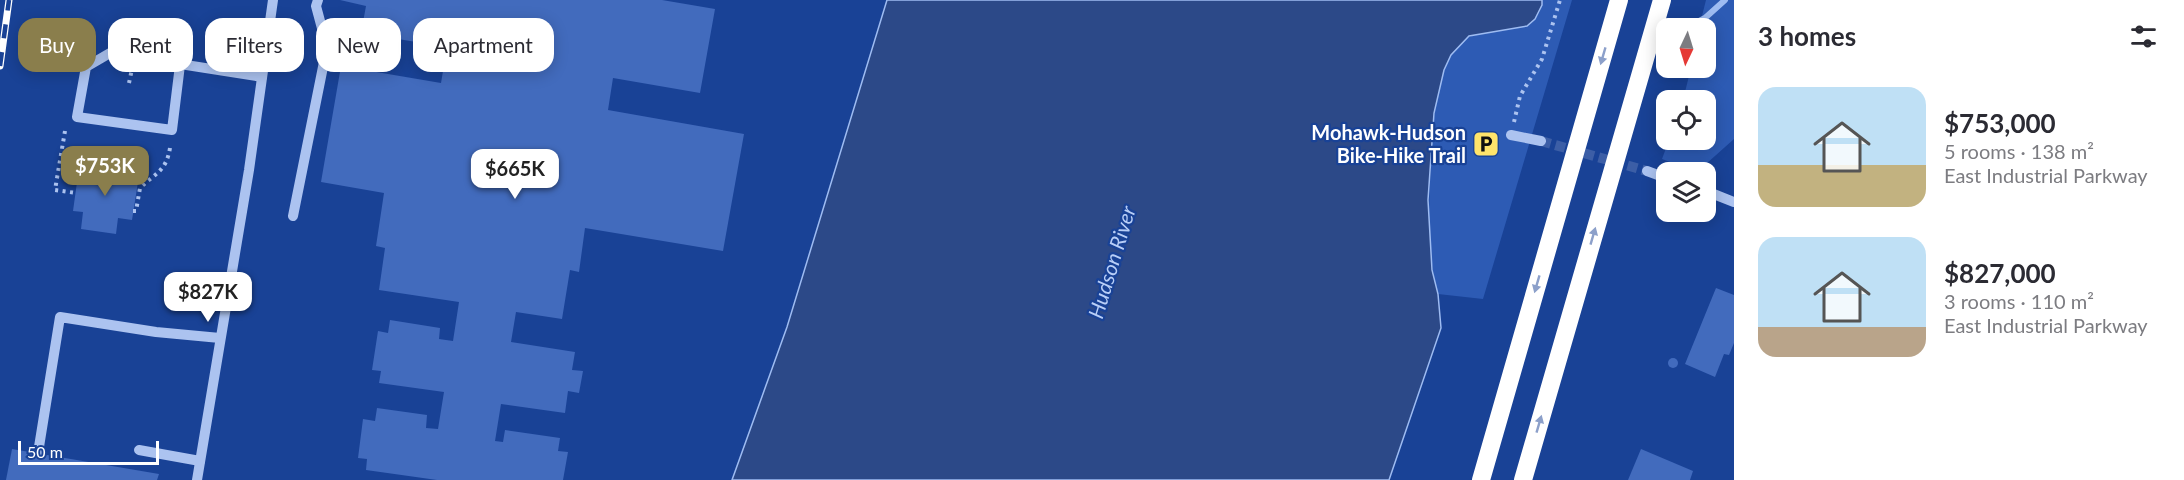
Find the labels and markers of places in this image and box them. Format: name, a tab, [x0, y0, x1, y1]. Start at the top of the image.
place label: Mohawk-Hudson Bike-Hike Trail	[1311, 120, 1466, 167]
parking icon: Mohawk-Hudson Bike-Hike Trail	[1471, 129, 1501, 159]
pin: $753K	[63, 146, 147, 197]
pin: $665K	[473, 149, 557, 200]
pin: $827K	[166, 272, 250, 323]

